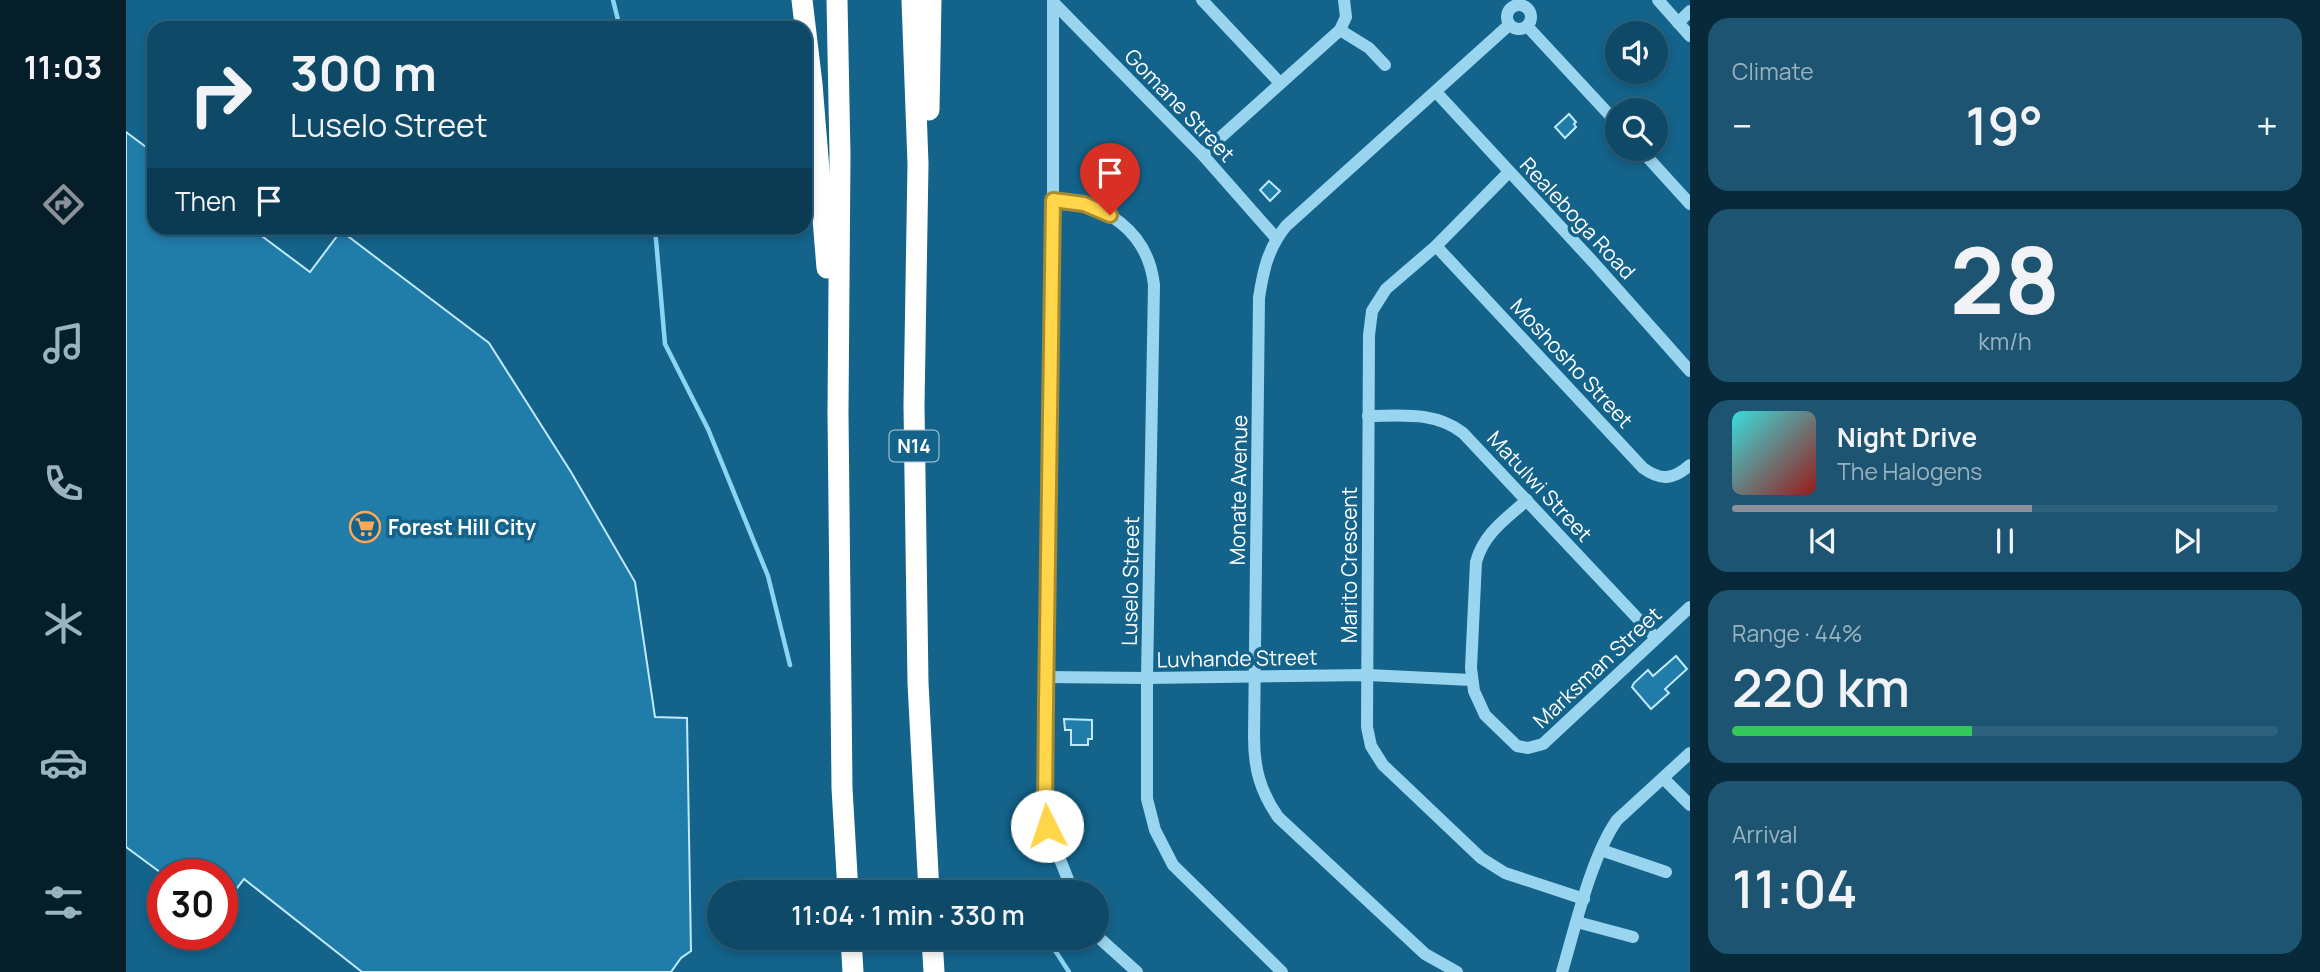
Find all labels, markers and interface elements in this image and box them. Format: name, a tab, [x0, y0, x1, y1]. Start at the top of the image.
map controls	[1605, 21, 1668, 161]
button: sound	[1605, 21, 1668, 84]
text: 300 m	[290, 39, 437, 106]
street label: Gomane Street	[1119, 42, 1241, 168]
text: 11:03	[24, 45, 102, 89]
icon: right	[175, 49, 266, 140]
text: Climate	[1732, 55, 1814, 87]
text: 19°	[1965, 90, 2043, 161]
button: search	[1605, 98, 1668, 161]
text: −	[1732, 99, 1753, 151]
text: +	[2256, 99, 2278, 151]
text: Luselo Street	[290, 103, 488, 147]
pin	[1080, 143, 1140, 215]
street label: Realeboga Road	[1514, 151, 1642, 285]
icon: arrive	[1091, 154, 1129, 192]
icon: directions	[39, 180, 88, 229]
icon: arrive	[250, 182, 288, 220]
text: Then	[175, 183, 236, 219]
text: 28	[1950, 217, 2060, 341]
street label: Moshosho Street	[1505, 292, 1639, 434]
icon: music	[39, 319, 88, 368]
text: km/h	[1978, 325, 2032, 357]
street label: Monate Avenue	[1223, 414, 1253, 566]
text: Night Drive	[1837, 419, 1977, 455]
street label: Matulwi Street	[1481, 425, 1599, 547]
road number: N14	[890, 430, 938, 462]
text: The Halogens	[1837, 455, 1982, 487]
icon: phone	[39, 459, 88, 508]
street label: Marito Crescent	[1335, 487, 1363, 643]
supermarket icon: Forest Hill City	[348, 510, 382, 544]
place label: Forest Hill City	[388, 513, 536, 541]
street label: Luselo Street	[1115, 516, 1145, 646]
icon: previous	[1804, 522, 1842, 560]
icon: pause	[1986, 522, 2024, 560]
icon: next	[2168, 522, 2206, 560]
icon: climate	[39, 599, 88, 648]
street label: Marksman Street	[1527, 600, 1667, 734]
text: Range · 44%	[1732, 617, 1863, 649]
street label: Luvhande Street	[1156, 643, 1318, 673]
text: 220 km	[1732, 652, 1910, 723]
icon: car	[39, 738, 88, 787]
position arrow	[1010, 789, 1084, 863]
text: Arrival	[1732, 818, 1798, 850]
text: 11:04	[1732, 853, 1858, 924]
speed limit sign: 30	[147, 859, 238, 950]
icon: filters	[39, 878, 88, 927]
text: 11:04 · 1 min · 330 m	[791, 897, 1025, 933]

